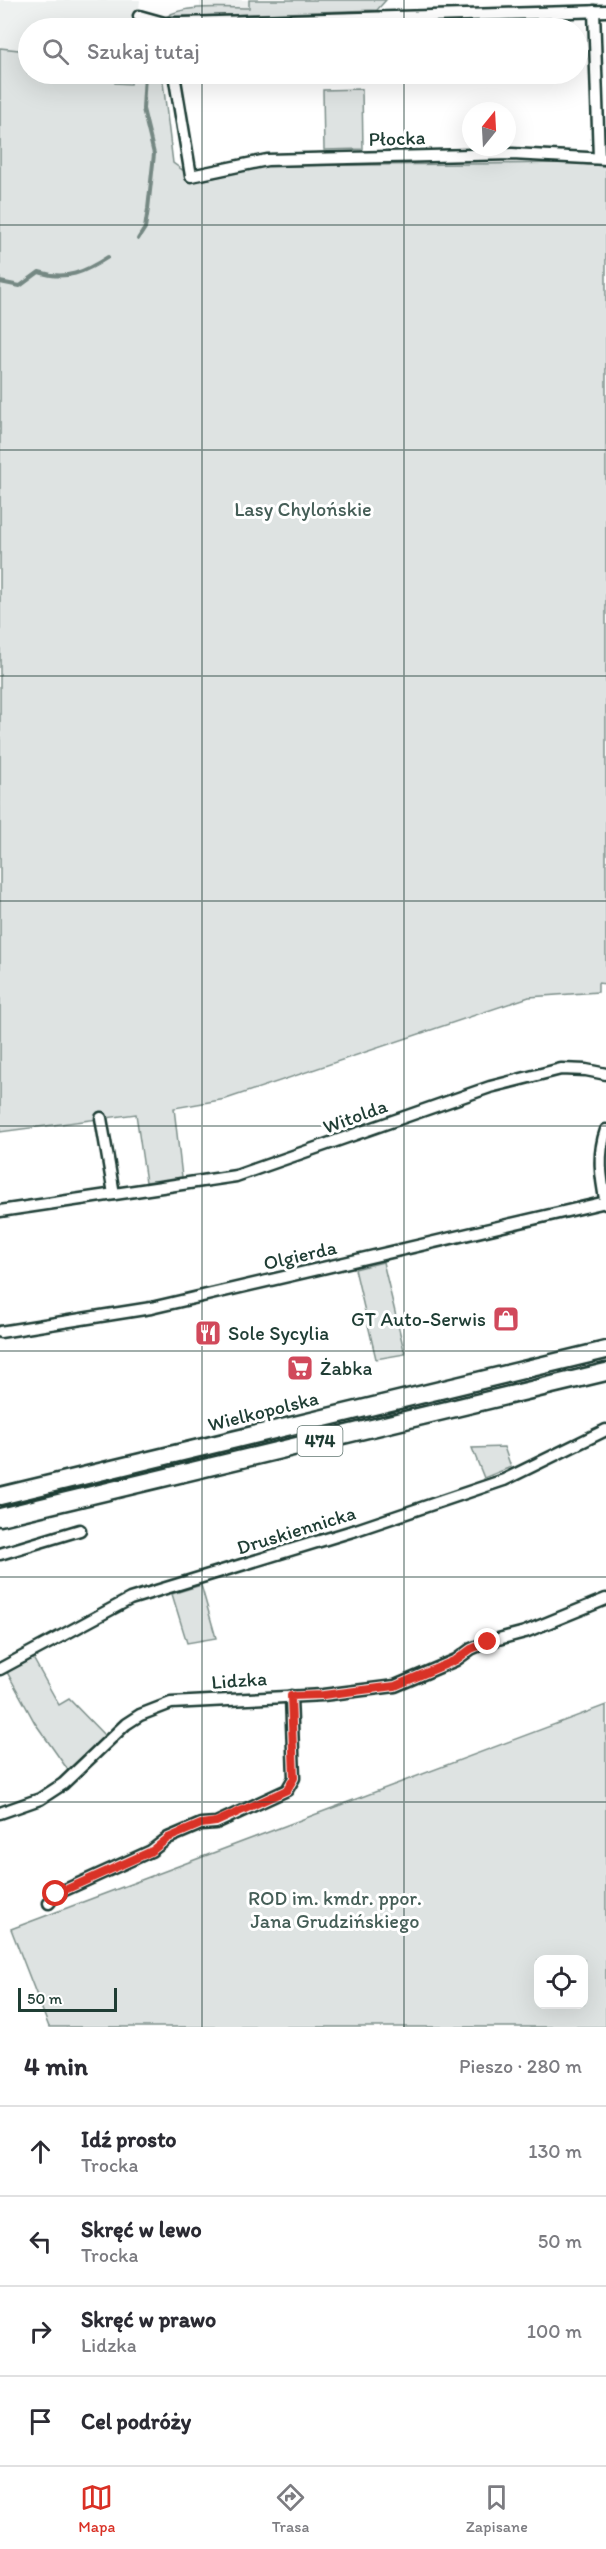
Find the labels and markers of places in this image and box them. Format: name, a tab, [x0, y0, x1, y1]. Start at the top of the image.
shop icon: GT Auto-Serwis	[491, 1304, 521, 1334]
place label: GT Auto-Serwis	[351, 1307, 486, 1331]
restaurant icon: Sole Sycylia	[193, 1318, 223, 1348]
place label: Sole Sycylia	[228, 1321, 329, 1345]
supermarket icon: Żabka	[285, 1353, 315, 1383]
place label: Żabka	[320, 1356, 372, 1380]

